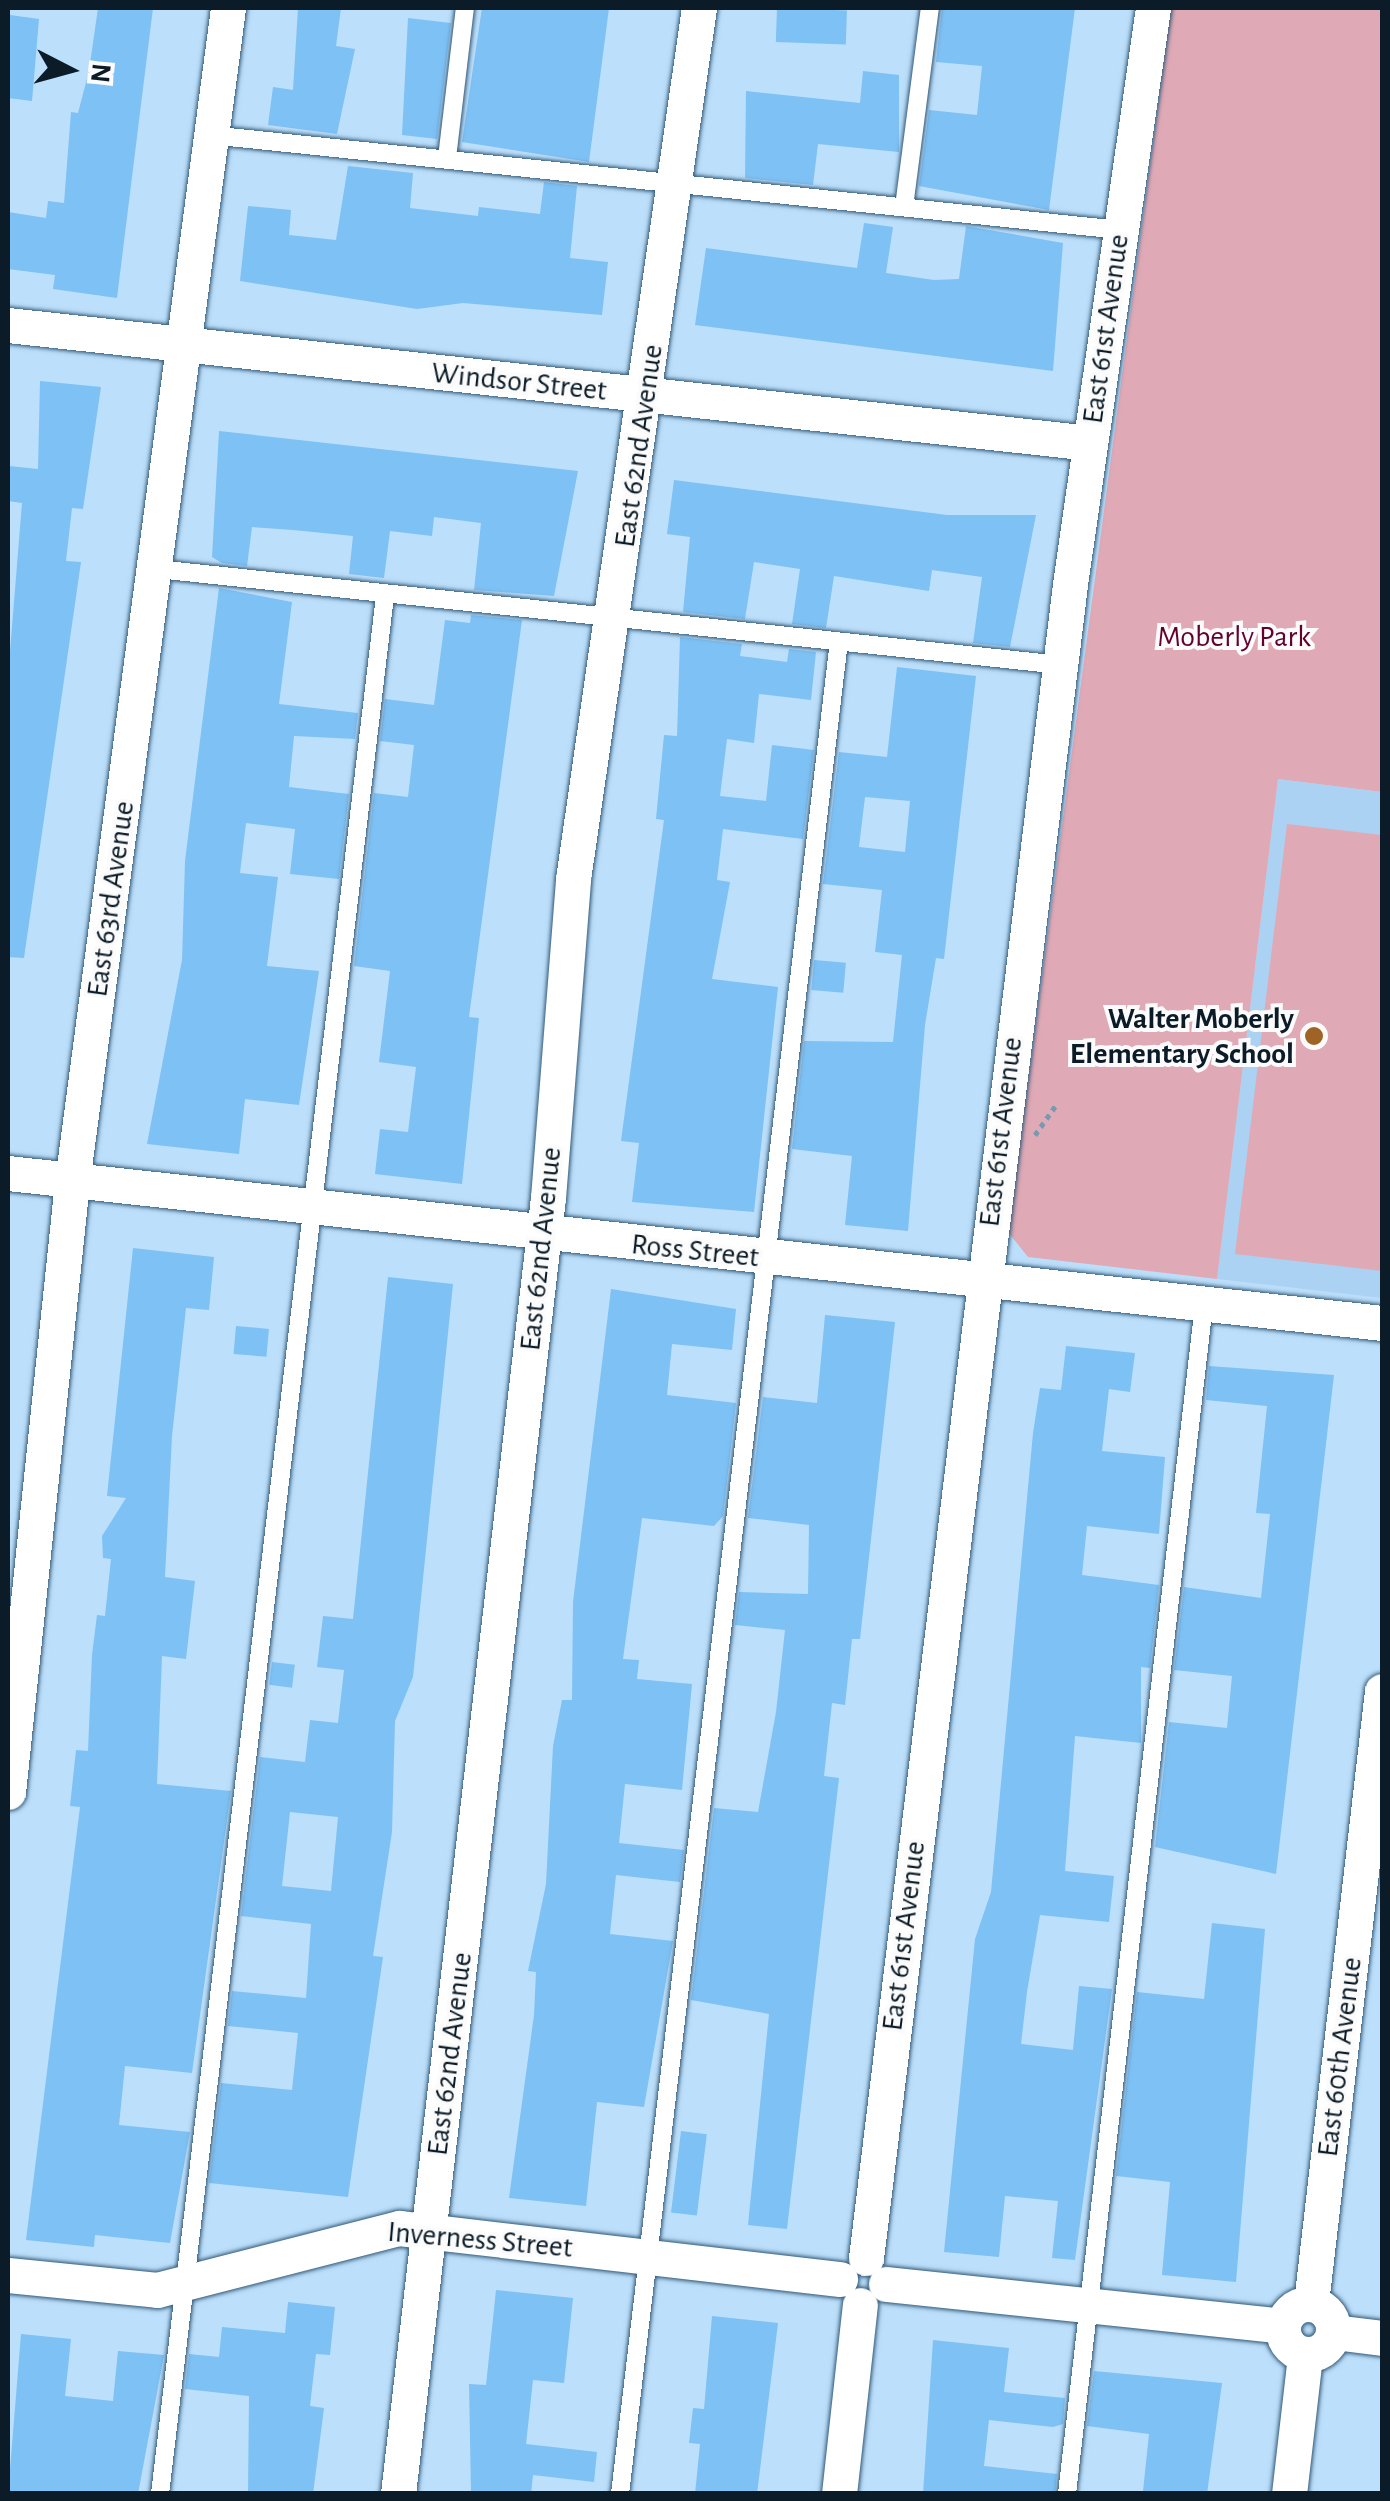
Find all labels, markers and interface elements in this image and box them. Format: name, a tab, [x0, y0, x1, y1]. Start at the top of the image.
north arrow	[20, 20, 120, 120]
text: N	[85, 62, 115, 84]
street label: East 61st Avenue	[1075, 232, 1137, 426]
street label: East 62nd Avenue	[607, 342, 671, 550]
street label: Windsor Street	[430, 355, 608, 409]
park label: Moberly Park	[1157, 619, 1311, 655]
street label: East 63rd Avenue	[79, 799, 143, 999]
place label: Walter Moberly Elementary School	[1070, 1001, 1294, 1072]
marker: Walter Moberly Elementary School	[1303, 1025, 1325, 1047]
street label: East 61st Avenue	[972, 1035, 1030, 1229]
street label: East 62nd Avenue	[512, 1145, 570, 1353]
street label: Ross Street	[629, 1226, 761, 1276]
street label: East 61st Avenue	[875, 1839, 933, 2033]
street label: East 62nd Avenue	[420, 1950, 480, 2158]
street label: East 60th Avenue	[1310, 1955, 1370, 2159]
street label: Inverness Street	[386, 2214, 574, 2266]

